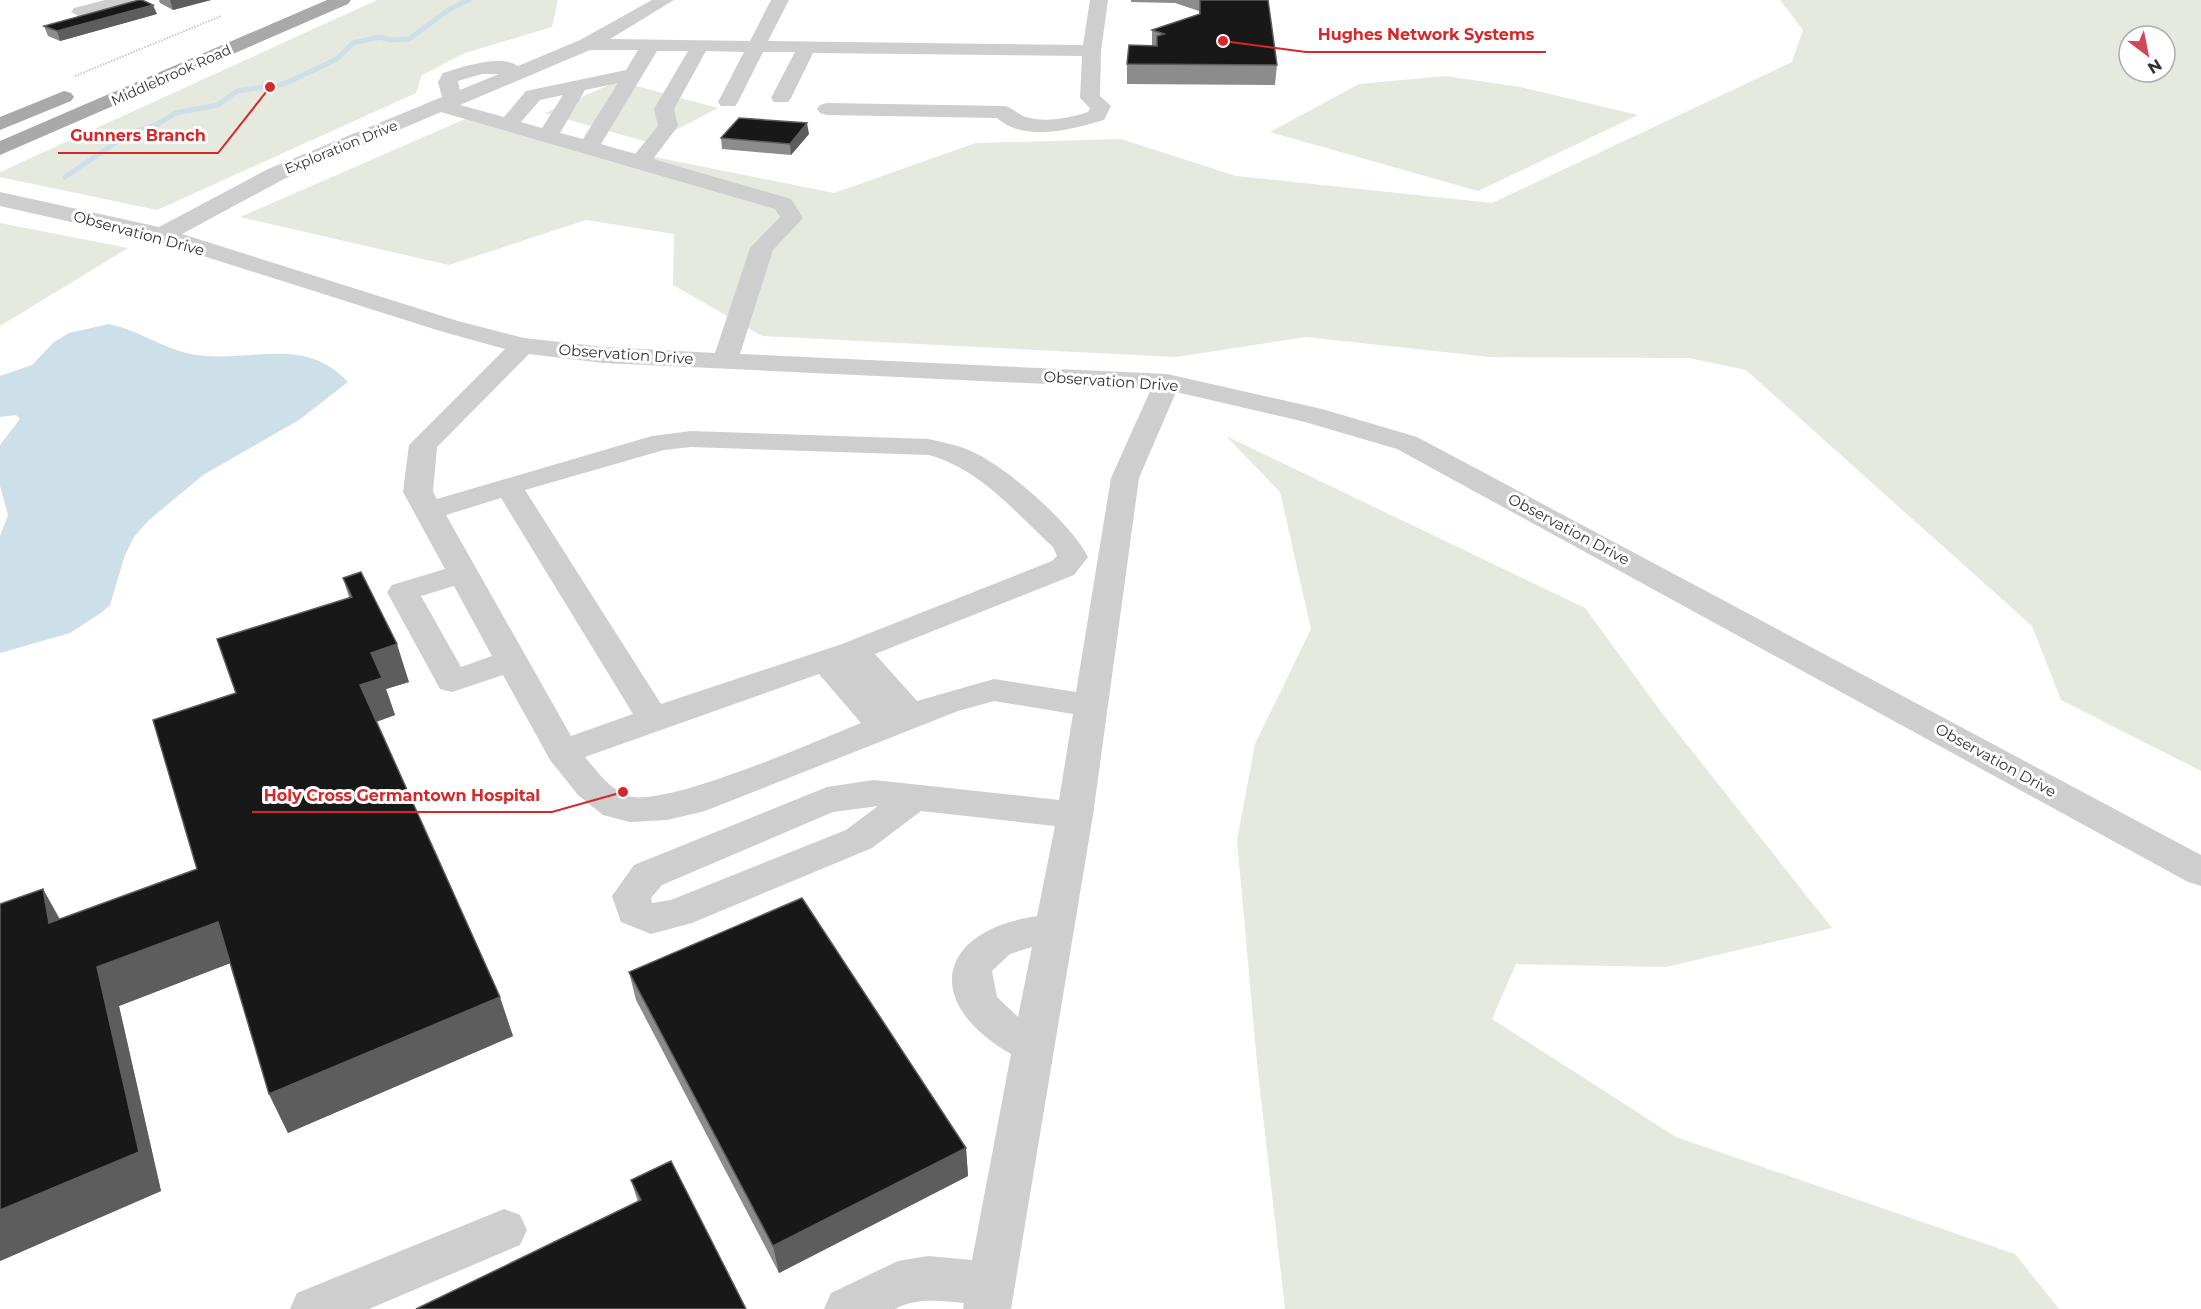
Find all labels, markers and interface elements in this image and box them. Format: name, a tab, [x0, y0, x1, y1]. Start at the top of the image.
callout: Hughes Network Systems	[1306, 18, 1546, 52]
north arrow	[2117, 24, 2177, 84]
text: Hughes Network Systems	[1318, 25, 1535, 44]
street label: Middlebrook Road	[108, 40, 234, 110]
text: N	[2144, 55, 2165, 78]
street label: Exploration Drive	[282, 116, 400, 178]
callout: Gunners Branch	[58, 119, 218, 153]
text: Gunners Branch	[70, 126, 206, 145]
street label: Observation Drive	[71, 206, 207, 260]
street label: Observation Drive	[558, 340, 694, 368]
street label: Observation Drive	[1043, 367, 1179, 395]
street label: Observation Drive	[1505, 489, 1633, 569]
street label: Observation Drive	[1932, 719, 2060, 801]
callout: Holy Cross Germantown Hospital	[252, 778, 552, 812]
text: Holy Cross Germantown Hospital	[264, 786, 540, 805]

